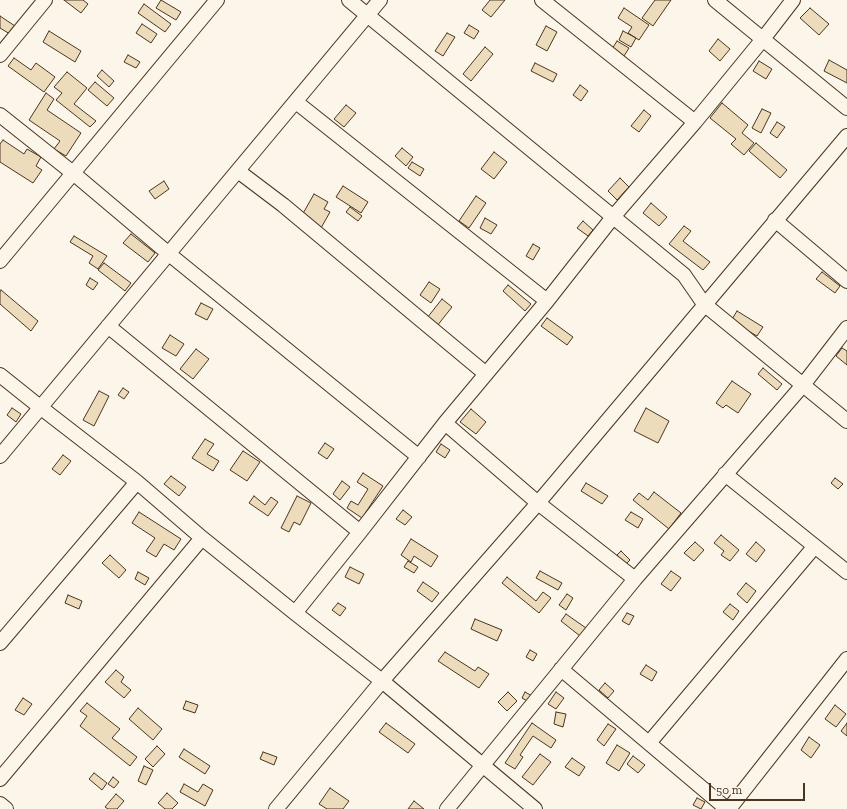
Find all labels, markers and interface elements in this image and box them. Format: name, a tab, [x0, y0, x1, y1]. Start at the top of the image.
scale bar	[711, 775, 807, 801]
text: 50 m	[716, 783, 742, 797]

